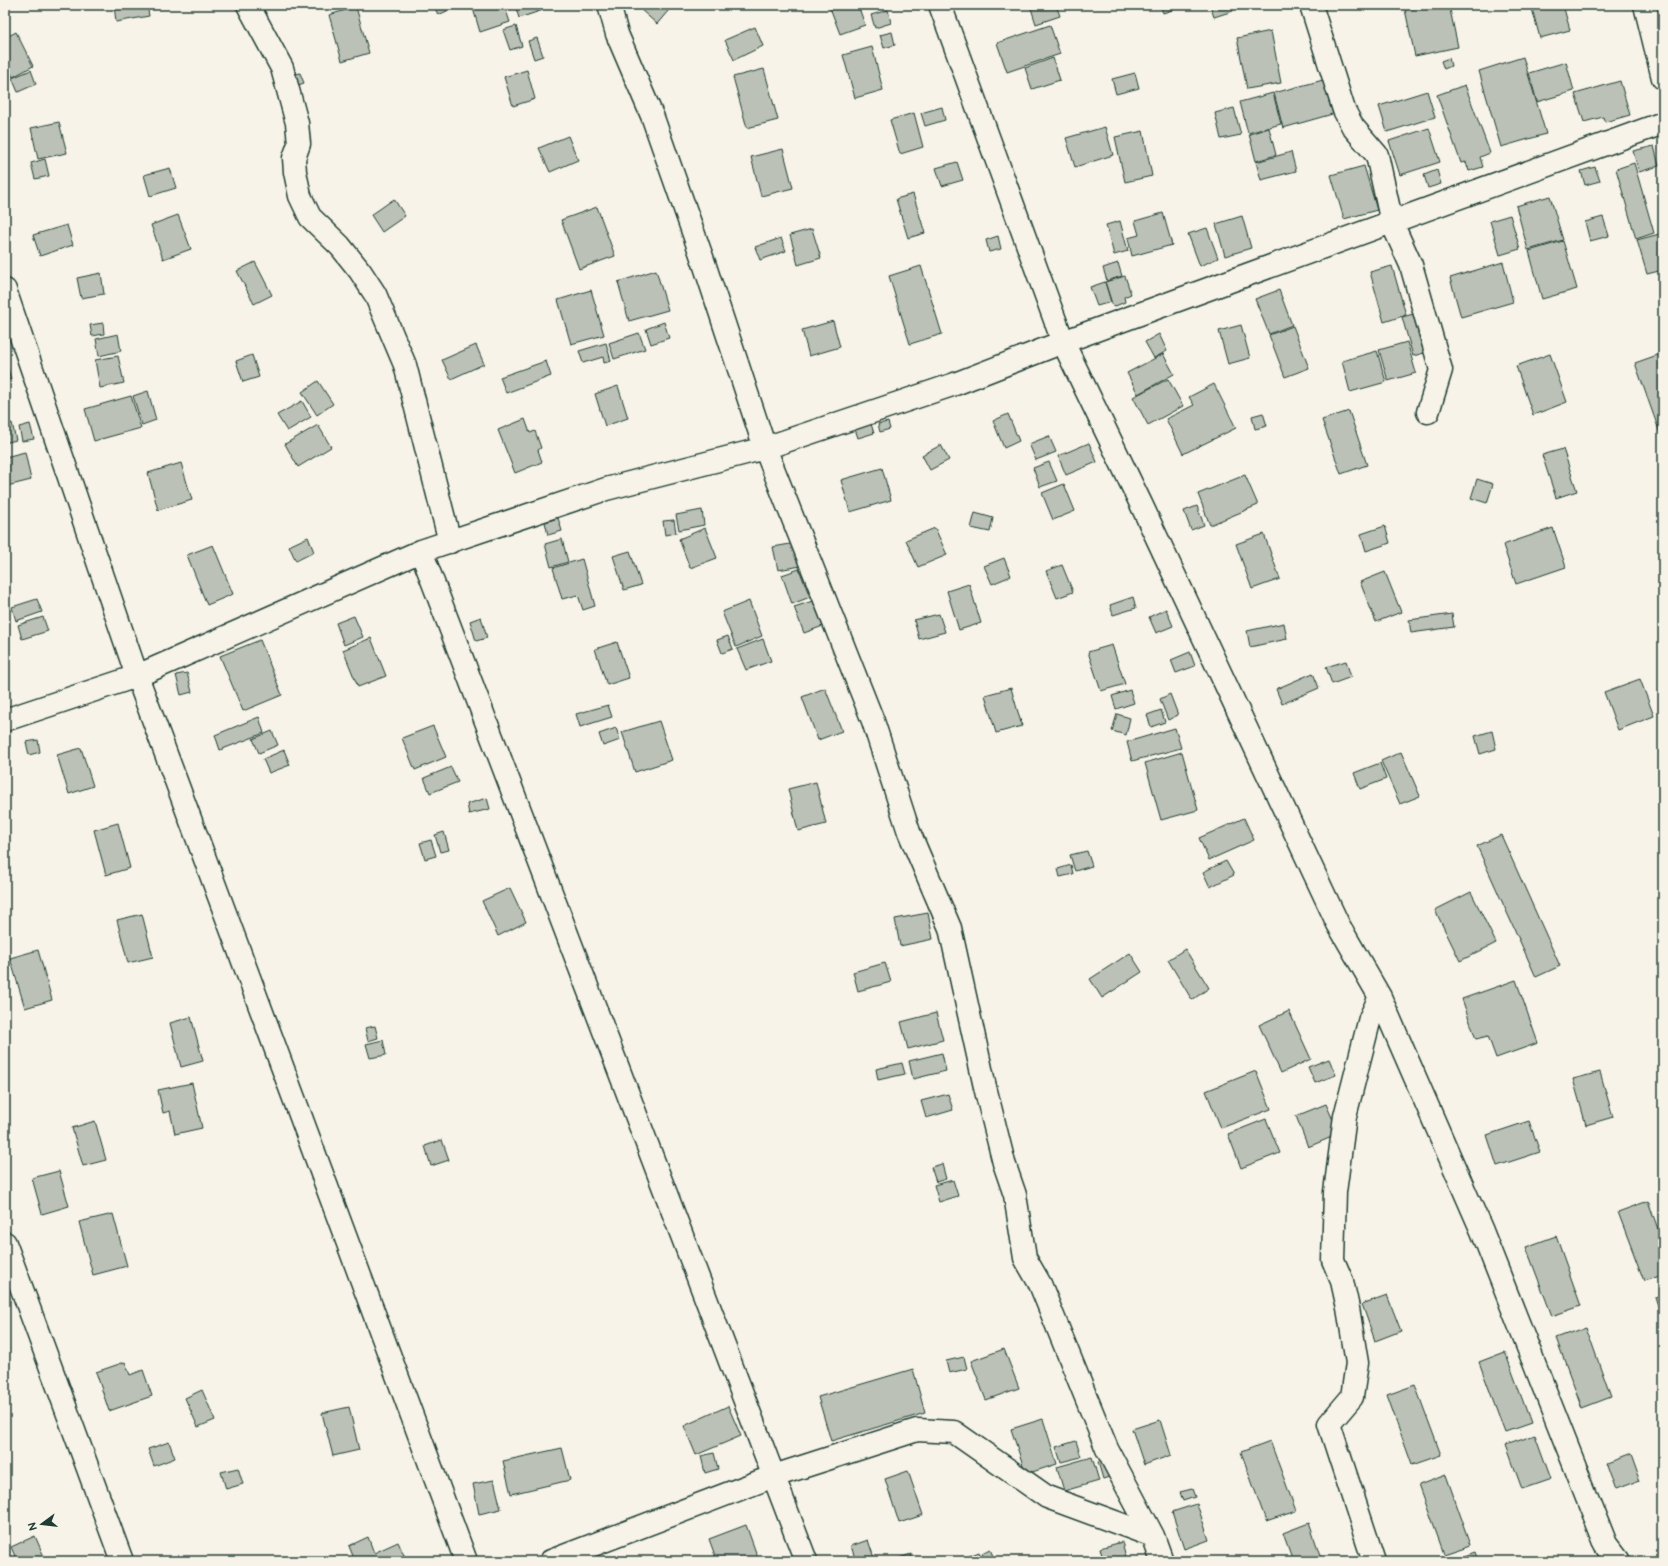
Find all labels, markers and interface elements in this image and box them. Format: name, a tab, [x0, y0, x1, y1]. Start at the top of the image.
north arrow	[22, 1504, 62, 1544]
text: N	[25, 1521, 40, 1532]

